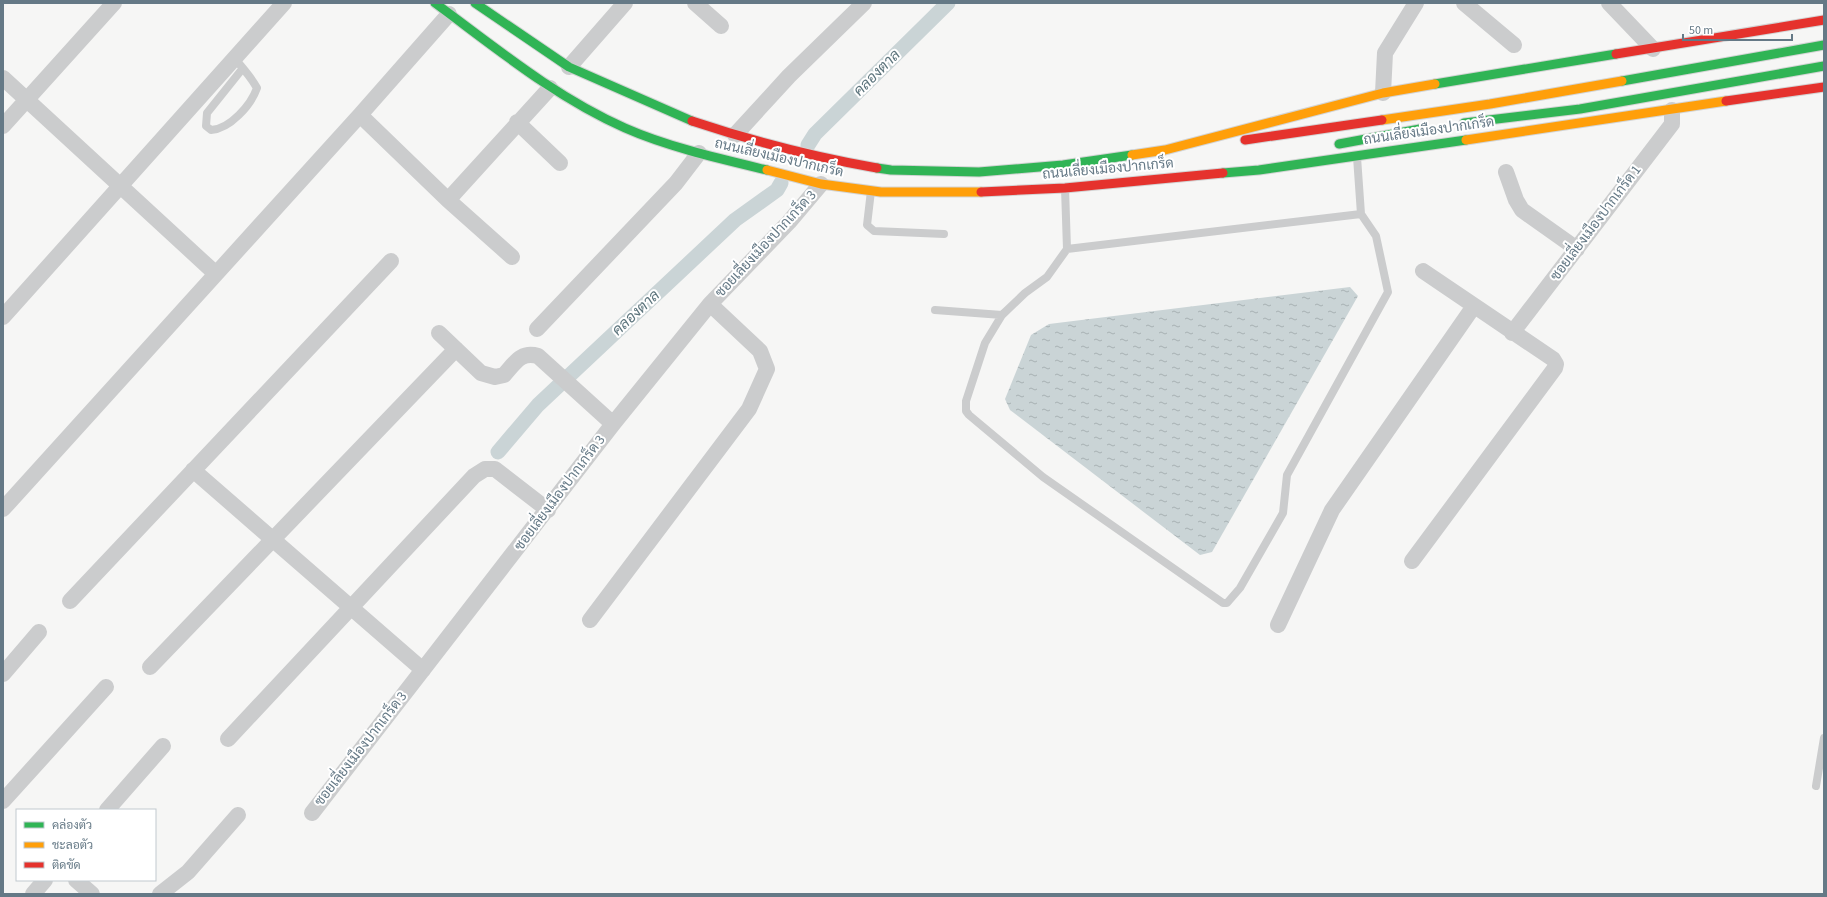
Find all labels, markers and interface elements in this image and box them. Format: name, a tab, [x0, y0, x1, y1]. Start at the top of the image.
scale bar	[1683, 16, 1792, 42]
text: 50 m	[1689, 22, 1713, 39]
water label: คลองตาล	[849, 45, 905, 101]
street label: ถนนเลี่ยงเมืองปากเกร็ด	[1362, 109, 1496, 150]
street label: ถนนเลี่ยงเมืองปากเกร็ด	[713, 131, 846, 183]
street label: ถนนเลี่ยงเมืองปากเกร็ด	[1041, 150, 1175, 185]
street label: ซอยเลี่ยงเมืองปากเกร็ด 1	[1543, 159, 1646, 285]
street label: ซอยเลี่ยงเมืองปากเกร็ด 3	[709, 184, 821, 302]
water label: คลองตาล	[607, 285, 665, 341]
street label: ซอยเลี่ยงเมืองปากเกร็ด 3	[507, 429, 610, 555]
street label: ซอยเลี่ยงเมืองปากเกร็ด 3	[308, 686, 412, 810]
legend	[16, 809, 156, 881]
text: คล่องตัว	[52, 817, 92, 834]
text: ชะลอตัว	[52, 837, 93, 854]
text: ติดขัด	[52, 857, 81, 874]

